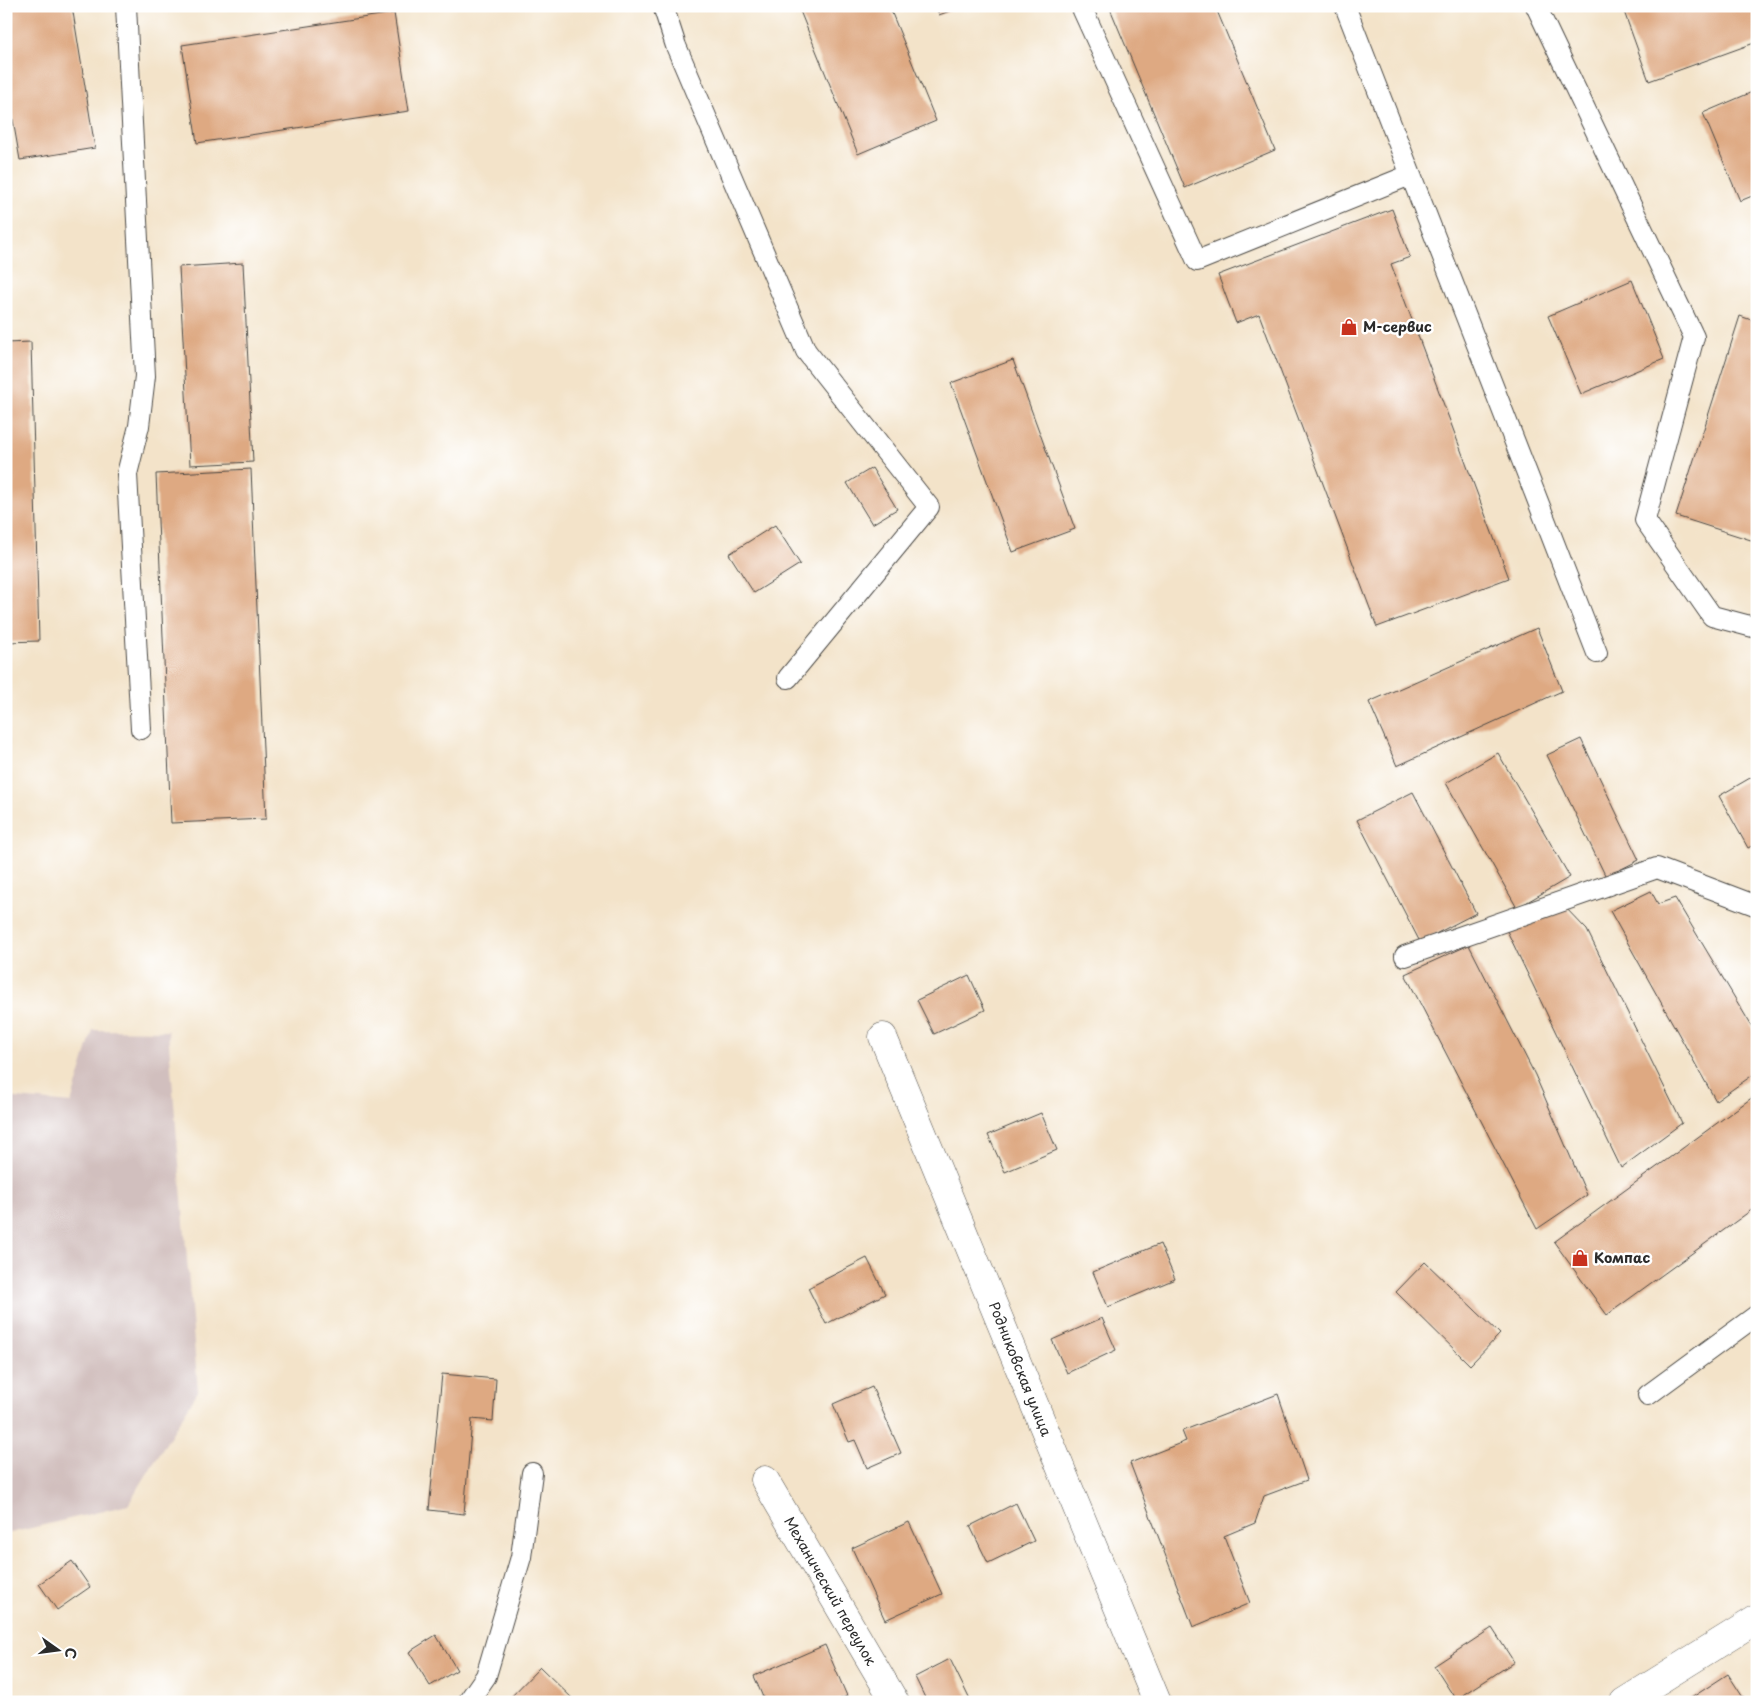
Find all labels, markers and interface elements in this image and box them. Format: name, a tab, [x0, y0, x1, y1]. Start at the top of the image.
place label: М-сервис	[1363, 316, 1432, 337]
shop icon: М-сервис	[1339, 317, 1359, 337]
place label: Компас	[1594, 1247, 1650, 1268]
shop icon: Компас	[1570, 1248, 1590, 1268]
street label: Родниковская улица	[984, 1298, 1057, 1439]
street label: Механический переулок	[779, 1512, 882, 1670]
north arrow	[32, 1626, 82, 1676]
text: С	[60, 1646, 83, 1661]

